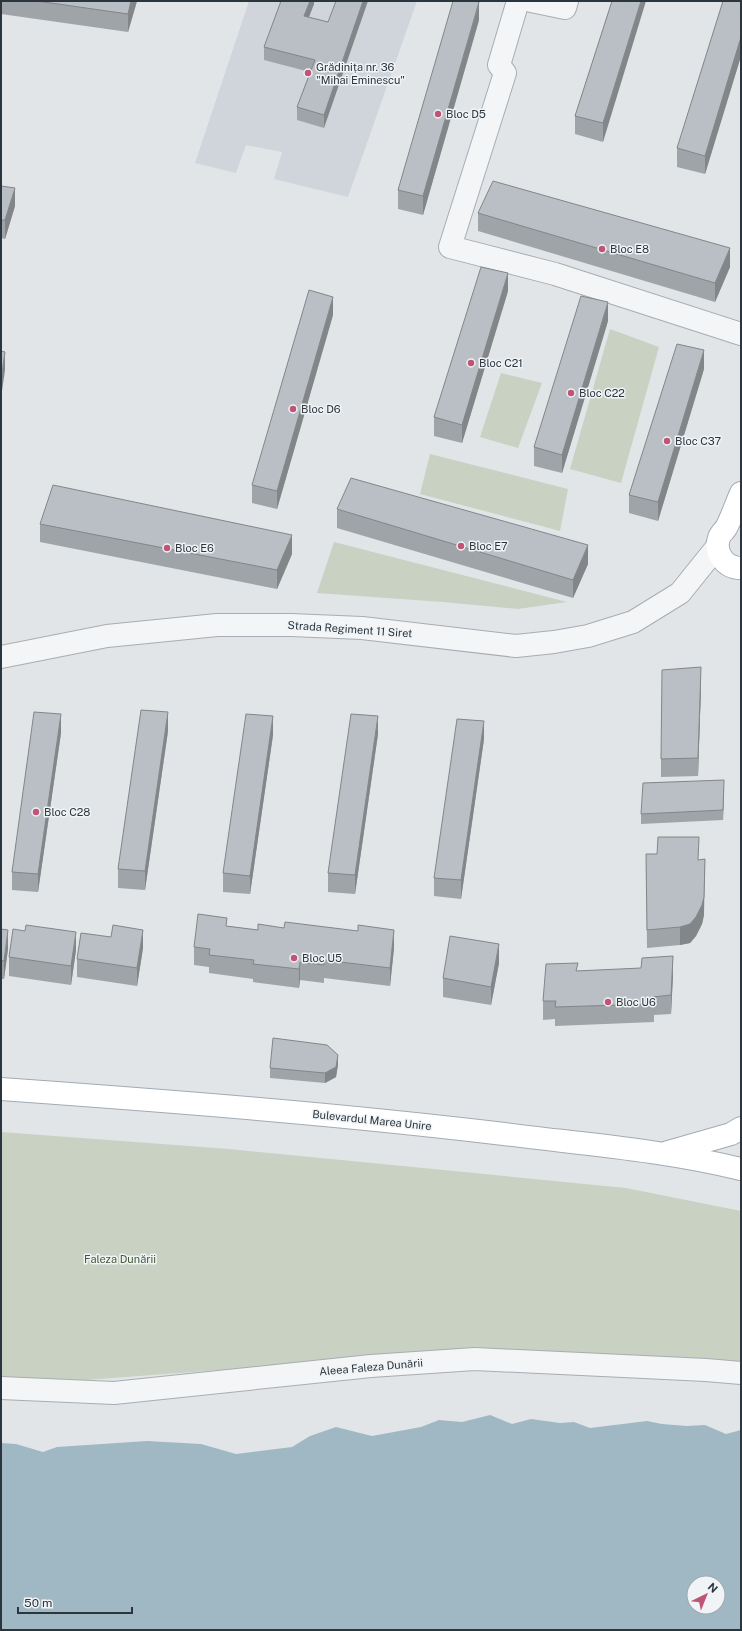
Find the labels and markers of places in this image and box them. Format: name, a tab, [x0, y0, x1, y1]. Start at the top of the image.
place label: Grădinița nr. 36 "Mihai Eminescu"	[316, 61, 405, 86]
marker: Grădinița nr. 36 "Mihai Eminescu"	[303, 68, 313, 78]
place label: Bloc D5	[446, 108, 486, 120]
marker: Bloc D5	[433, 109, 443, 119]
place label: Bloc E8	[610, 243, 649, 255]
marker: Bloc E8	[597, 244, 607, 254]
place label: Bloc C21	[479, 357, 523, 369]
marker: Bloc C21	[466, 358, 476, 368]
place label: Bloc C22	[579, 387, 625, 399]
marker: Bloc C22	[566, 388, 576, 398]
place label: Bloc D6	[301, 403, 341, 415]
marker: Bloc D6	[288, 404, 298, 414]
place label: Bloc C37	[675, 435, 722, 447]
marker: Bloc C37	[662, 436, 672, 446]
place label: Bloc E7	[469, 540, 508, 552]
marker: Bloc E7	[456, 541, 466, 551]
place label: Bloc E6	[175, 542, 214, 554]
marker: Bloc E6	[162, 543, 172, 553]
place label: Bloc C28	[44, 806, 90, 818]
marker: Bloc C28	[31, 807, 41, 817]
place label: Bloc U5	[302, 952, 342, 964]
marker: Bloc U5	[289, 953, 299, 963]
place label: Bloc U6	[616, 996, 656, 1008]
marker: Bloc U6	[603, 997, 613, 1007]

